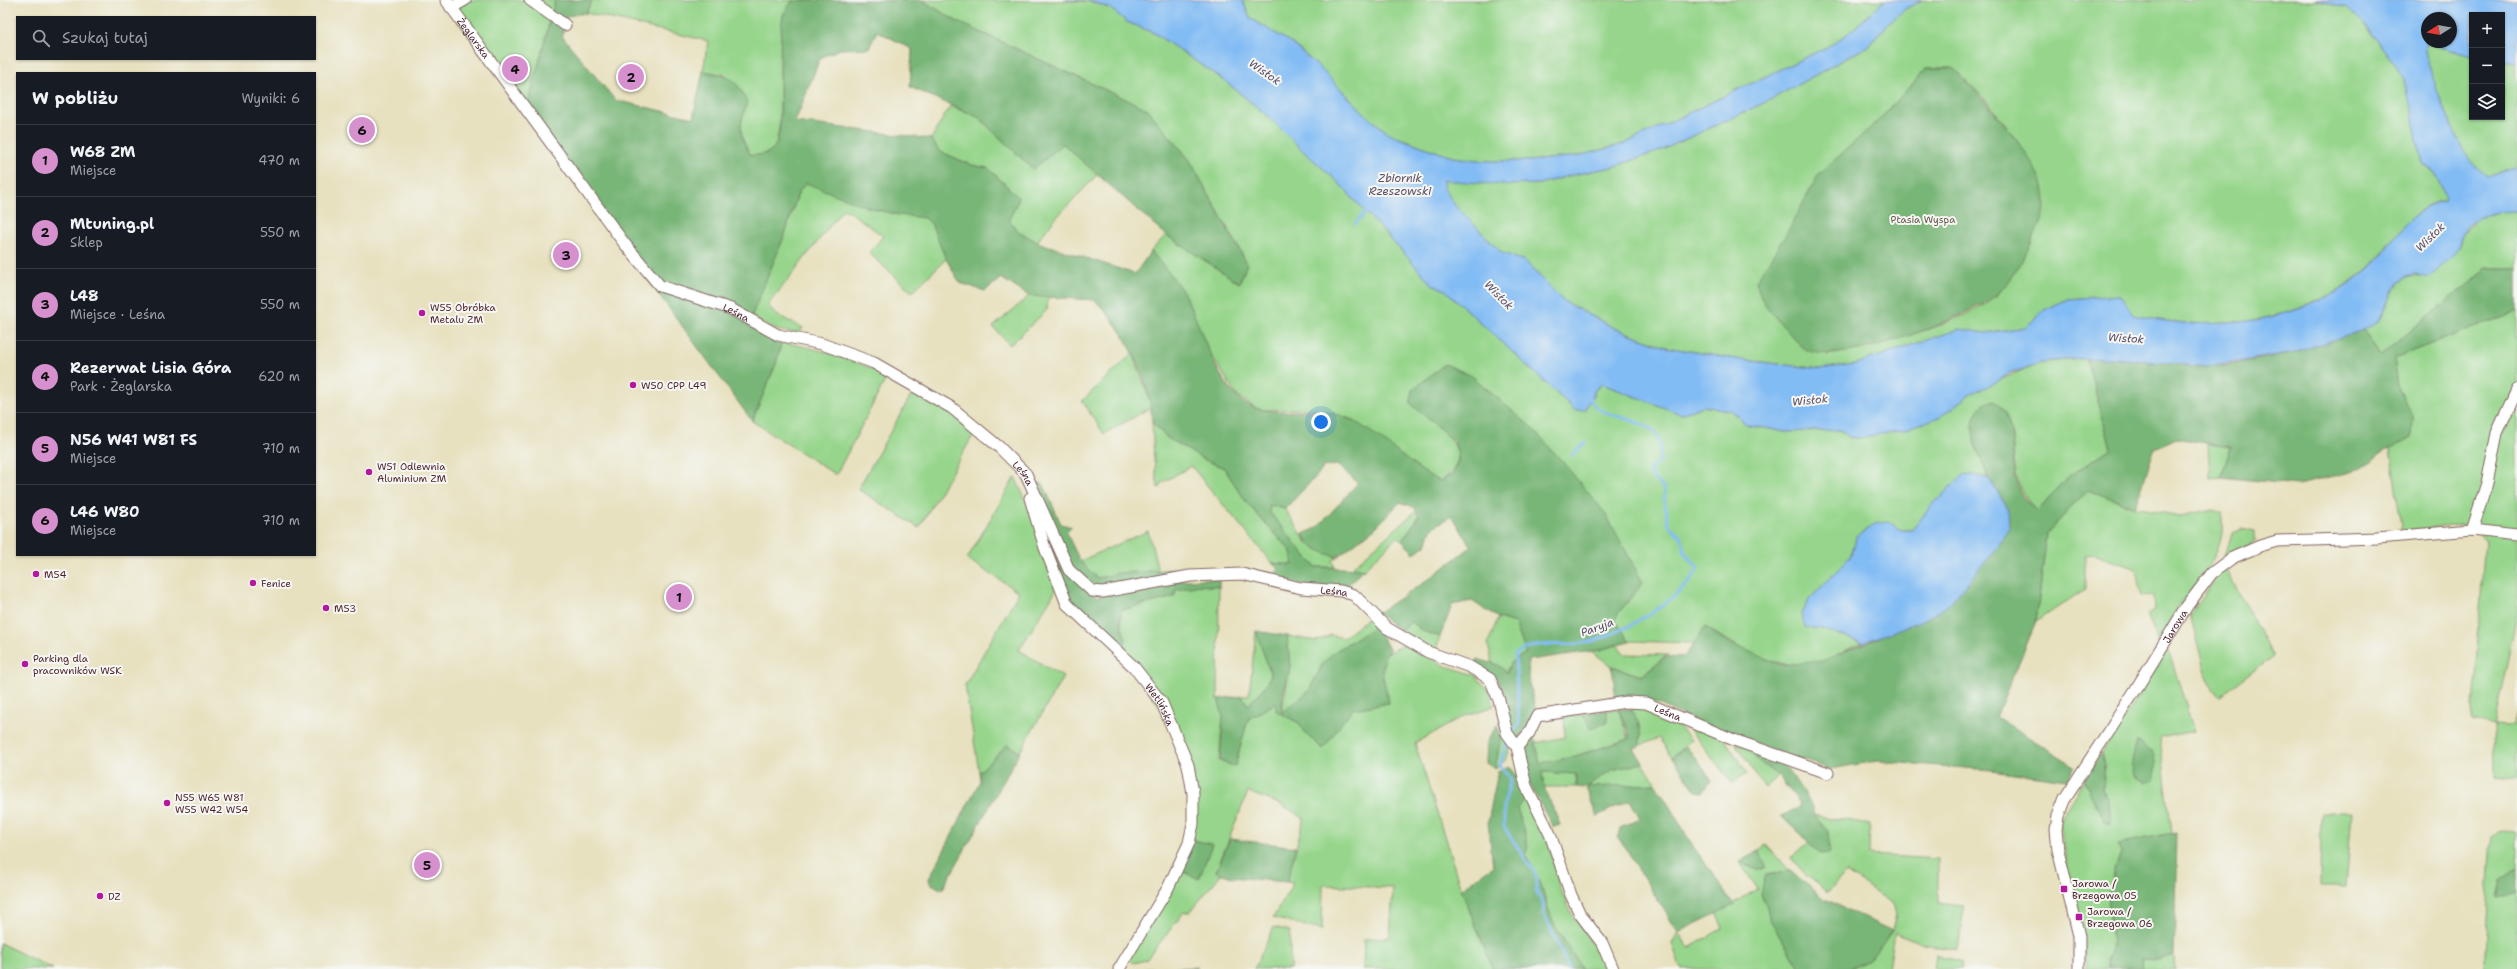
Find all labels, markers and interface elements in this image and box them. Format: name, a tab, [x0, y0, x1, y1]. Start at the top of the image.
north arrow	[2421, 12, 2457, 48]
map controls	[2469, 12, 2505, 120]
button: +	[2469, 12, 2505, 48]
street label: Żeglarska	[454, 15, 493, 62]
search box	[16, 16, 316, 60]
icon: search	[30, 27, 52, 49]
text: Szukaj tutaj	[62, 28, 148, 48]
button: −	[2469, 48, 2505, 84]
pin: 4	[502, 54, 528, 84]
water label: Wisłok	[1246, 56, 1284, 89]
pin: 2	[618, 62, 644, 92]
button: layers	[2469, 84, 2505, 120]
text: W pobliżu	[32, 87, 118, 109]
text: Wyniki: 6	[241, 90, 300, 107]
pin: 6	[349, 115, 375, 145]
text: W68 ZM	[70, 142, 135, 162]
text: 1	[42, 152, 48, 169]
text: 470 m	[258, 152, 300, 169]
text: Miejsce	[70, 162, 116, 179]
water label: Zbiornik Rzeszowski	[1369, 171, 1432, 199]
park label: Ptasia Wyspa	[1891, 213, 1956, 226]
text: Mtuning.pl	[70, 214, 154, 234]
water label: Wisłok	[2412, 219, 2449, 255]
text: 2	[40, 224, 50, 241]
text: 550 m	[260, 224, 300, 241]
text: Sklep	[70, 234, 103, 251]
pin: 3	[553, 240, 579, 270]
water label: Wisłok	[1481, 277, 1517, 314]
text: L48	[70, 286, 99, 306]
text: 3	[40, 296, 50, 313]
text: 550 m	[260, 296, 300, 313]
place label: W55 Obróbka Metalu ZM	[430, 301, 496, 326]
street label: Leśna	[721, 301, 752, 325]
text: Miejsce · Leśna	[70, 306, 165, 323]
marker: W55 Obróbka Metalu ZM	[417, 308, 427, 318]
water label: Wisłok	[2108, 330, 2145, 347]
text: Rezerwat Lisia Góra	[70, 358, 231, 378]
text: 4	[40, 368, 50, 385]
text: 620 m	[258, 368, 300, 385]
text: Park · Żeglarska	[70, 378, 172, 395]
place label: W50 CPP L49	[641, 379, 706, 392]
marker: W50 CPP L49	[628, 380, 638, 390]
water label: Wisłok	[1791, 391, 1829, 410]
your location	[1311, 412, 1331, 432]
text: N56 W41 W81 FS	[70, 430, 197, 450]
text: 5	[41, 440, 49, 457]
text: 710 m	[262, 440, 300, 457]
text: Miejsce	[70, 450, 116, 467]
street label: Leśna	[1010, 458, 1037, 488]
place label: W51 Odlewnia Aluminium ZM	[377, 460, 447, 485]
marker: W51 Odlewnia Aluminium ZM	[364, 467, 374, 477]
text: L46 W80	[70, 502, 140, 522]
text: 6	[40, 512, 50, 529]
text: 710 m	[262, 512, 300, 529]
text: Miejsce	[70, 522, 116, 539]
place label: M54	[44, 568, 67, 581]
marker: M54	[31, 569, 41, 579]
place label: Fenice	[261, 577, 291, 590]
marker: Fenice	[248, 578, 258, 588]
pin: 1	[666, 582, 692, 612]
street label: Leśna	[1320, 583, 1350, 600]
place label: M53	[334, 602, 356, 615]
marker: M53	[321, 603, 331, 613]
street label: Jarowa	[2160, 607, 2191, 646]
water label: Paryja	[1579, 615, 1616, 640]
place label: Parking dla pracowników WSK	[33, 652, 122, 677]
marker: Parking dla pracowników WSK	[20, 659, 30, 669]
street label: Wetlińska	[1142, 681, 1177, 728]
street label: Leśna	[1652, 701, 1684, 724]
place label: N55 W65 W81 W55 W42 W54	[175, 791, 248, 816]
marker: N55 W65 W81 W55 W42 W54	[162, 798, 172, 808]
pin: 5	[414, 850, 440, 880]
place label: Jarowa / Brzegowa 05	[2072, 877, 2137, 902]
marker: Jarowa / Brzegowa 05	[2059, 884, 2069, 894]
place label: DZ	[108, 890, 121, 903]
marker: DZ	[95, 891, 105, 901]
place label: Jarowa / Brzegowa 06	[2087, 905, 2152, 930]
marker: Jarowa / Brzegowa 06	[2074, 912, 2084, 922]

